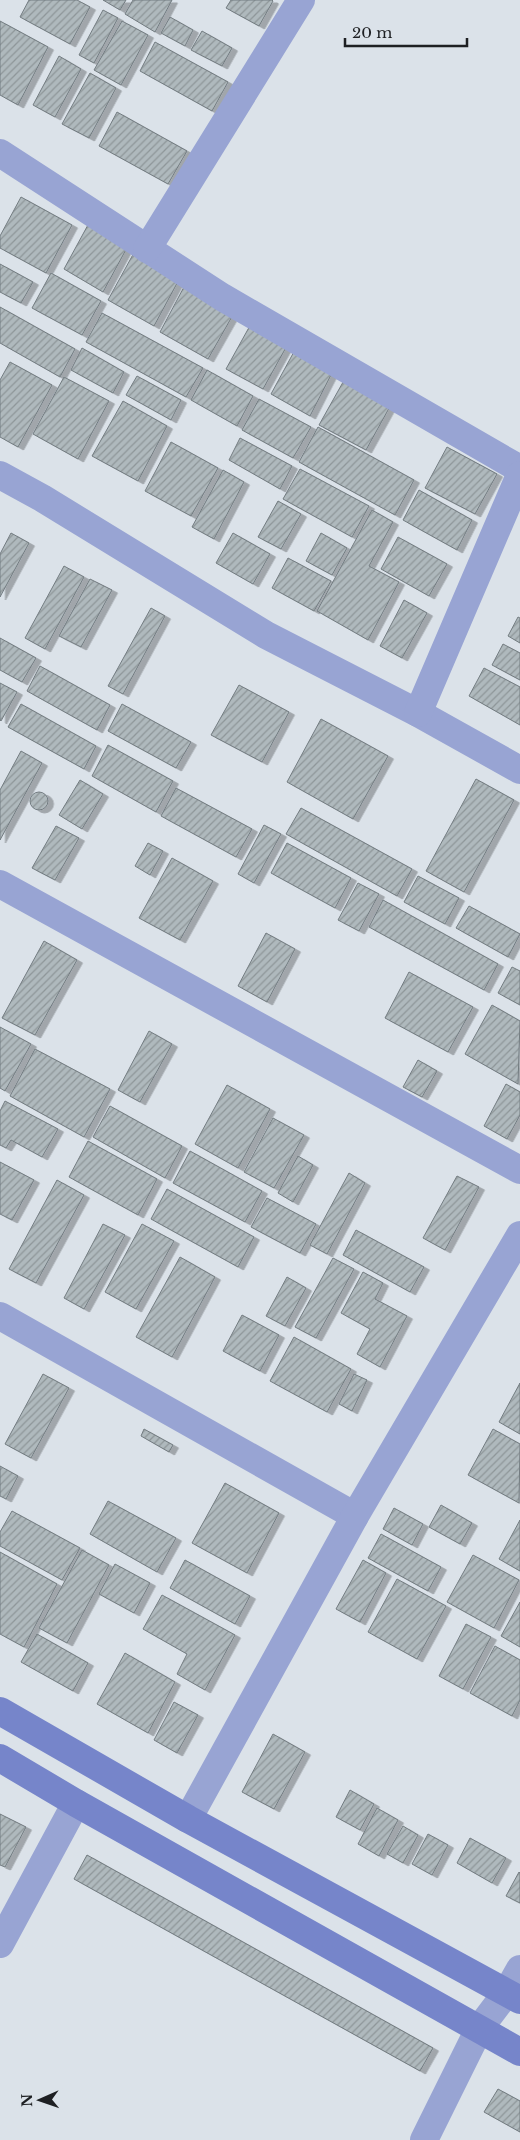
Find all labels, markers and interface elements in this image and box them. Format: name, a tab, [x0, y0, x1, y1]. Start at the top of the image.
scale bar	[345, 15, 468, 47]
text: 20 m	[352, 23, 392, 42]
north arrow	[15, 2075, 65, 2125]
text: N	[18, 2094, 36, 2107]

